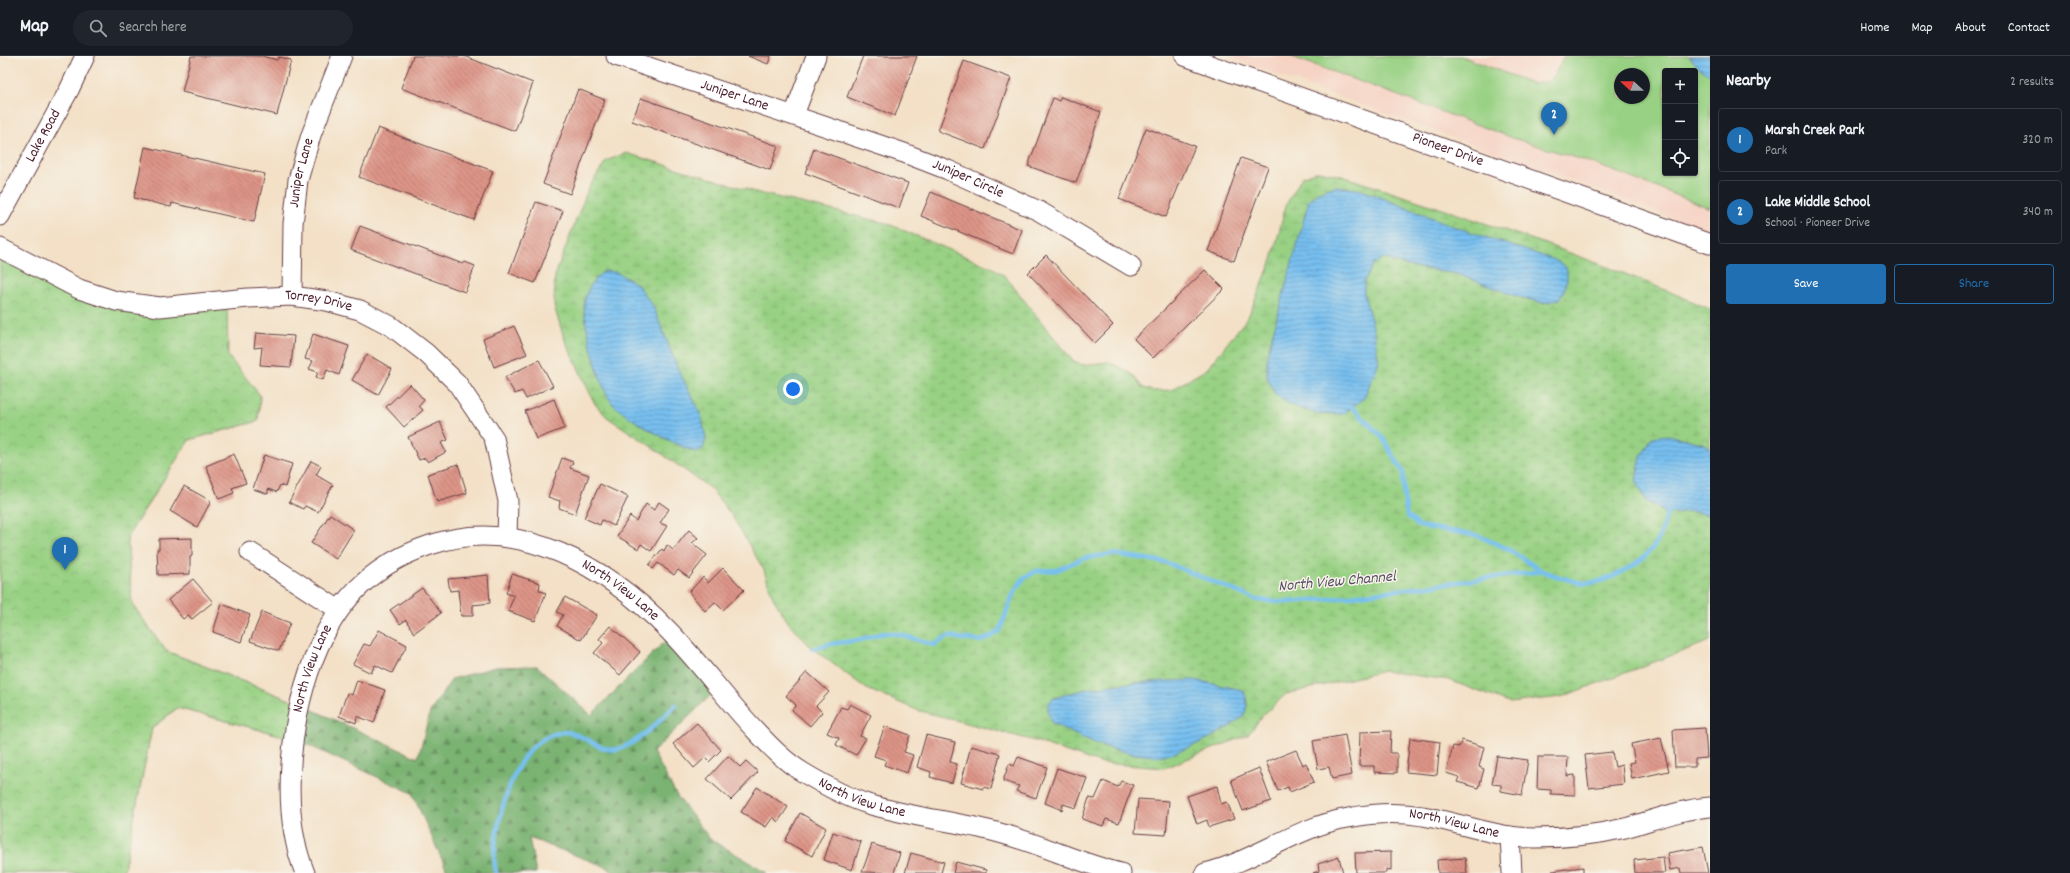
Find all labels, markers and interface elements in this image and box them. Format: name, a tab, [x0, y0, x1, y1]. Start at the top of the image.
search box	[73, 10, 353, 46]
text: Map	[20, 14, 49, 41]
icon: search	[87, 17, 109, 39]
text: Search here	[119, 17, 187, 39]
text: Home	[1860, 18, 1889, 38]
text: Map	[1911, 18, 1933, 38]
text: About	[1955, 18, 1986, 38]
text: Contact	[2008, 18, 2050, 38]
north arrow	[1614, 68, 1650, 104]
map controls	[1662, 68, 1698, 176]
button: +	[1662, 68, 1698, 104]
text: Nearby	[1726, 70, 1770, 94]
text: 2 results	[2010, 73, 2054, 92]
street label: Juniper Lane	[697, 74, 772, 118]
pin: 2	[1541, 102, 1567, 135]
button: −	[1662, 104, 1698, 140]
street label: Lake Road	[20, 106, 67, 167]
text: Marsh Creek Park	[1765, 120, 1864, 142]
street label: Pioneer Drive	[1409, 127, 1487, 173]
text: 1	[1739, 131, 1741, 150]
text: 320 m	[2023, 131, 2053, 150]
street label: Juniper Lane	[284, 135, 321, 209]
button: locate	[1662, 140, 1698, 176]
text: Park	[1765, 142, 1787, 161]
street label: Juniper Circle	[929, 154, 1008, 205]
text: Lake Middle School	[1765, 192, 1870, 214]
text: 2	[1737, 203, 1743, 222]
text: 340 m	[2023, 203, 2053, 222]
text: School · Pioneer Drive	[1765, 214, 1870, 233]
button: Save	[1726, 264, 1886, 304]
button: Share	[1894, 264, 2054, 304]
street label: Torrey Drive	[285, 285, 355, 318]
your location	[783, 379, 803, 399]
pin: 1	[52, 537, 78, 570]
street label: North View Lane	[577, 554, 664, 627]
water label: North View Channel	[1277, 565, 1398, 599]
street label: North View Lane	[287, 620, 339, 715]
street label: North View Lane	[814, 772, 908, 824]
street label: North View Lane	[1408, 803, 1501, 845]

